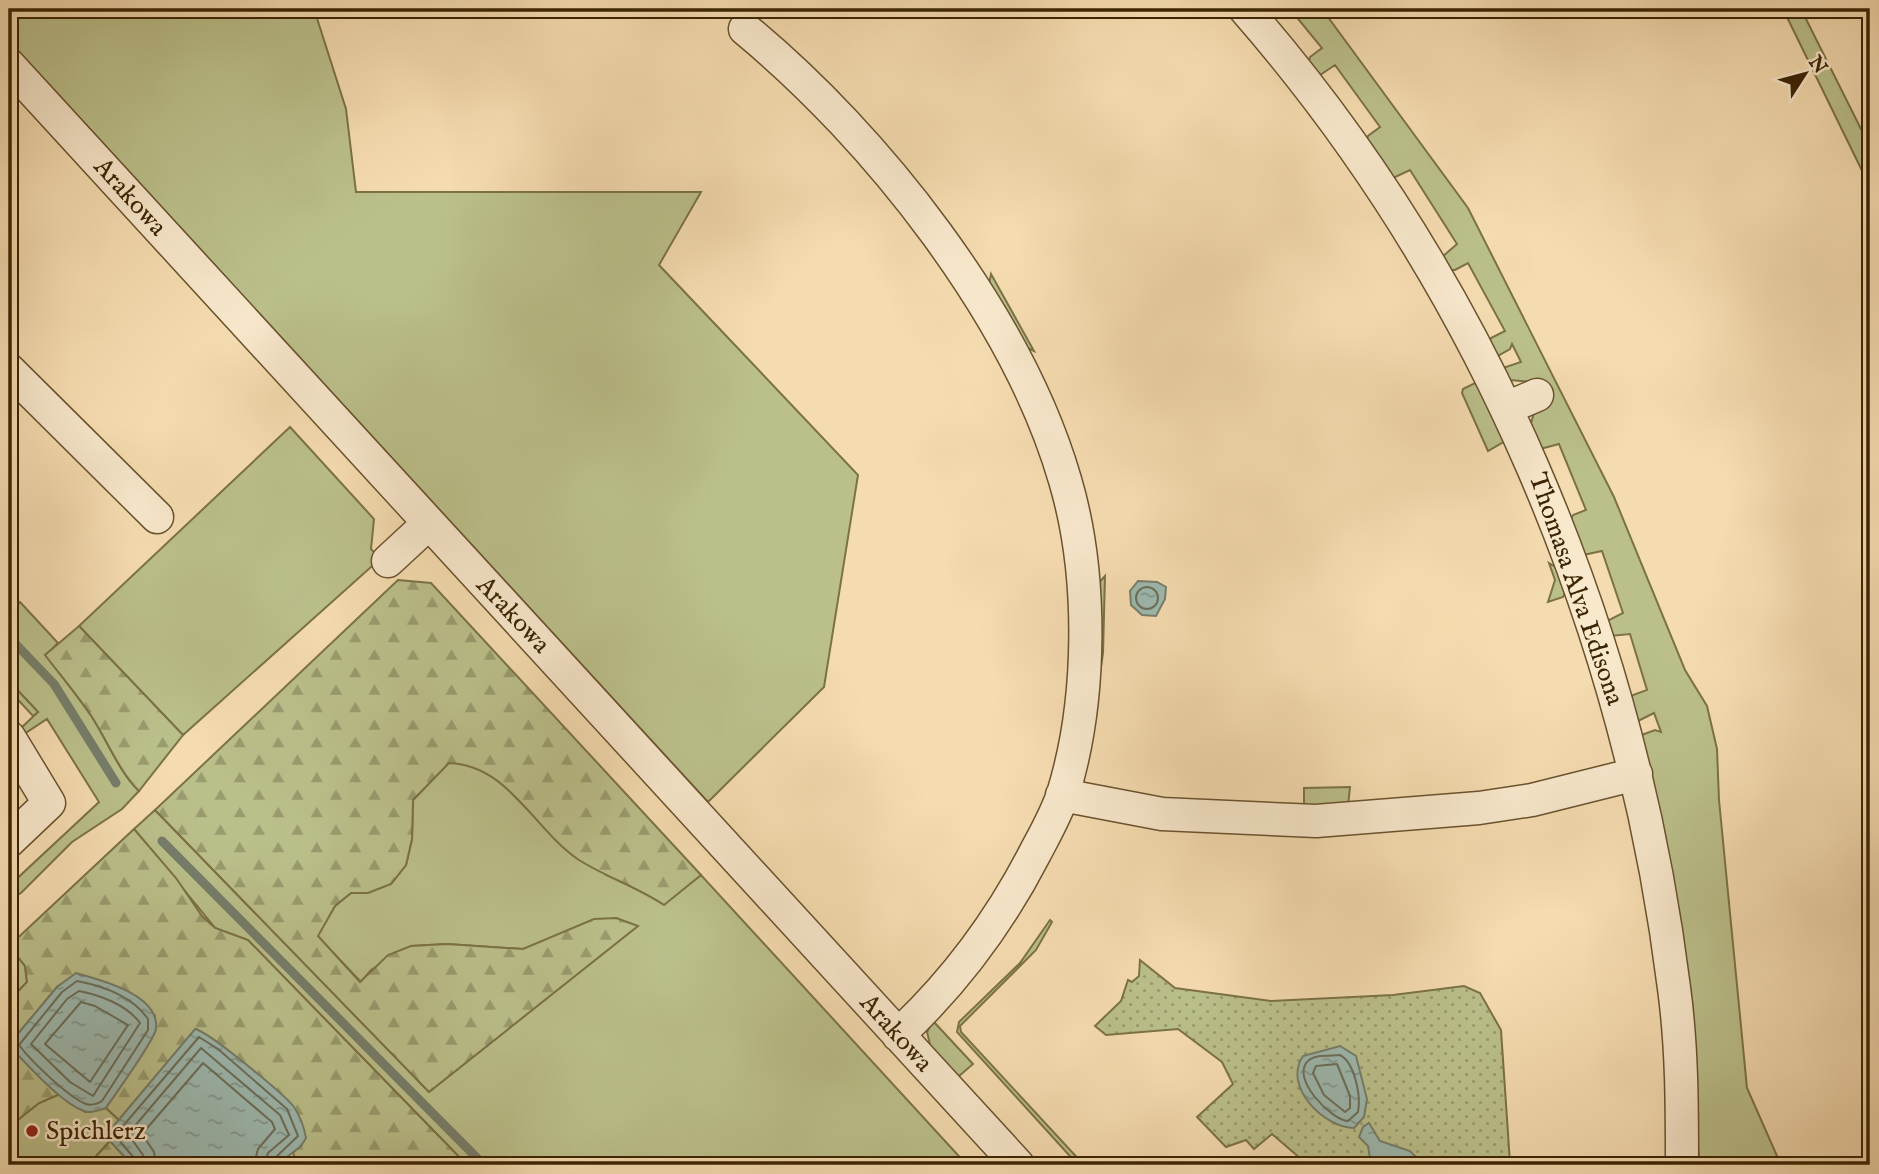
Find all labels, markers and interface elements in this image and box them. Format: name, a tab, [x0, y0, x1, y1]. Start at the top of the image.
north arrow	[1770, 38, 1840, 108]
text: N	[1802, 51, 1832, 79]
street label: Arakowa	[86, 150, 174, 244]
street label: Thomasa Alva Edisona	[1521, 468, 1632, 710]
street label: Arakowa	[468, 569, 558, 661]
street label: Arakowa	[852, 986, 940, 1080]
place label: Spichlerz	[46, 1115, 146, 1148]
marker: Spichlerz	[24, 1123, 40, 1139]

